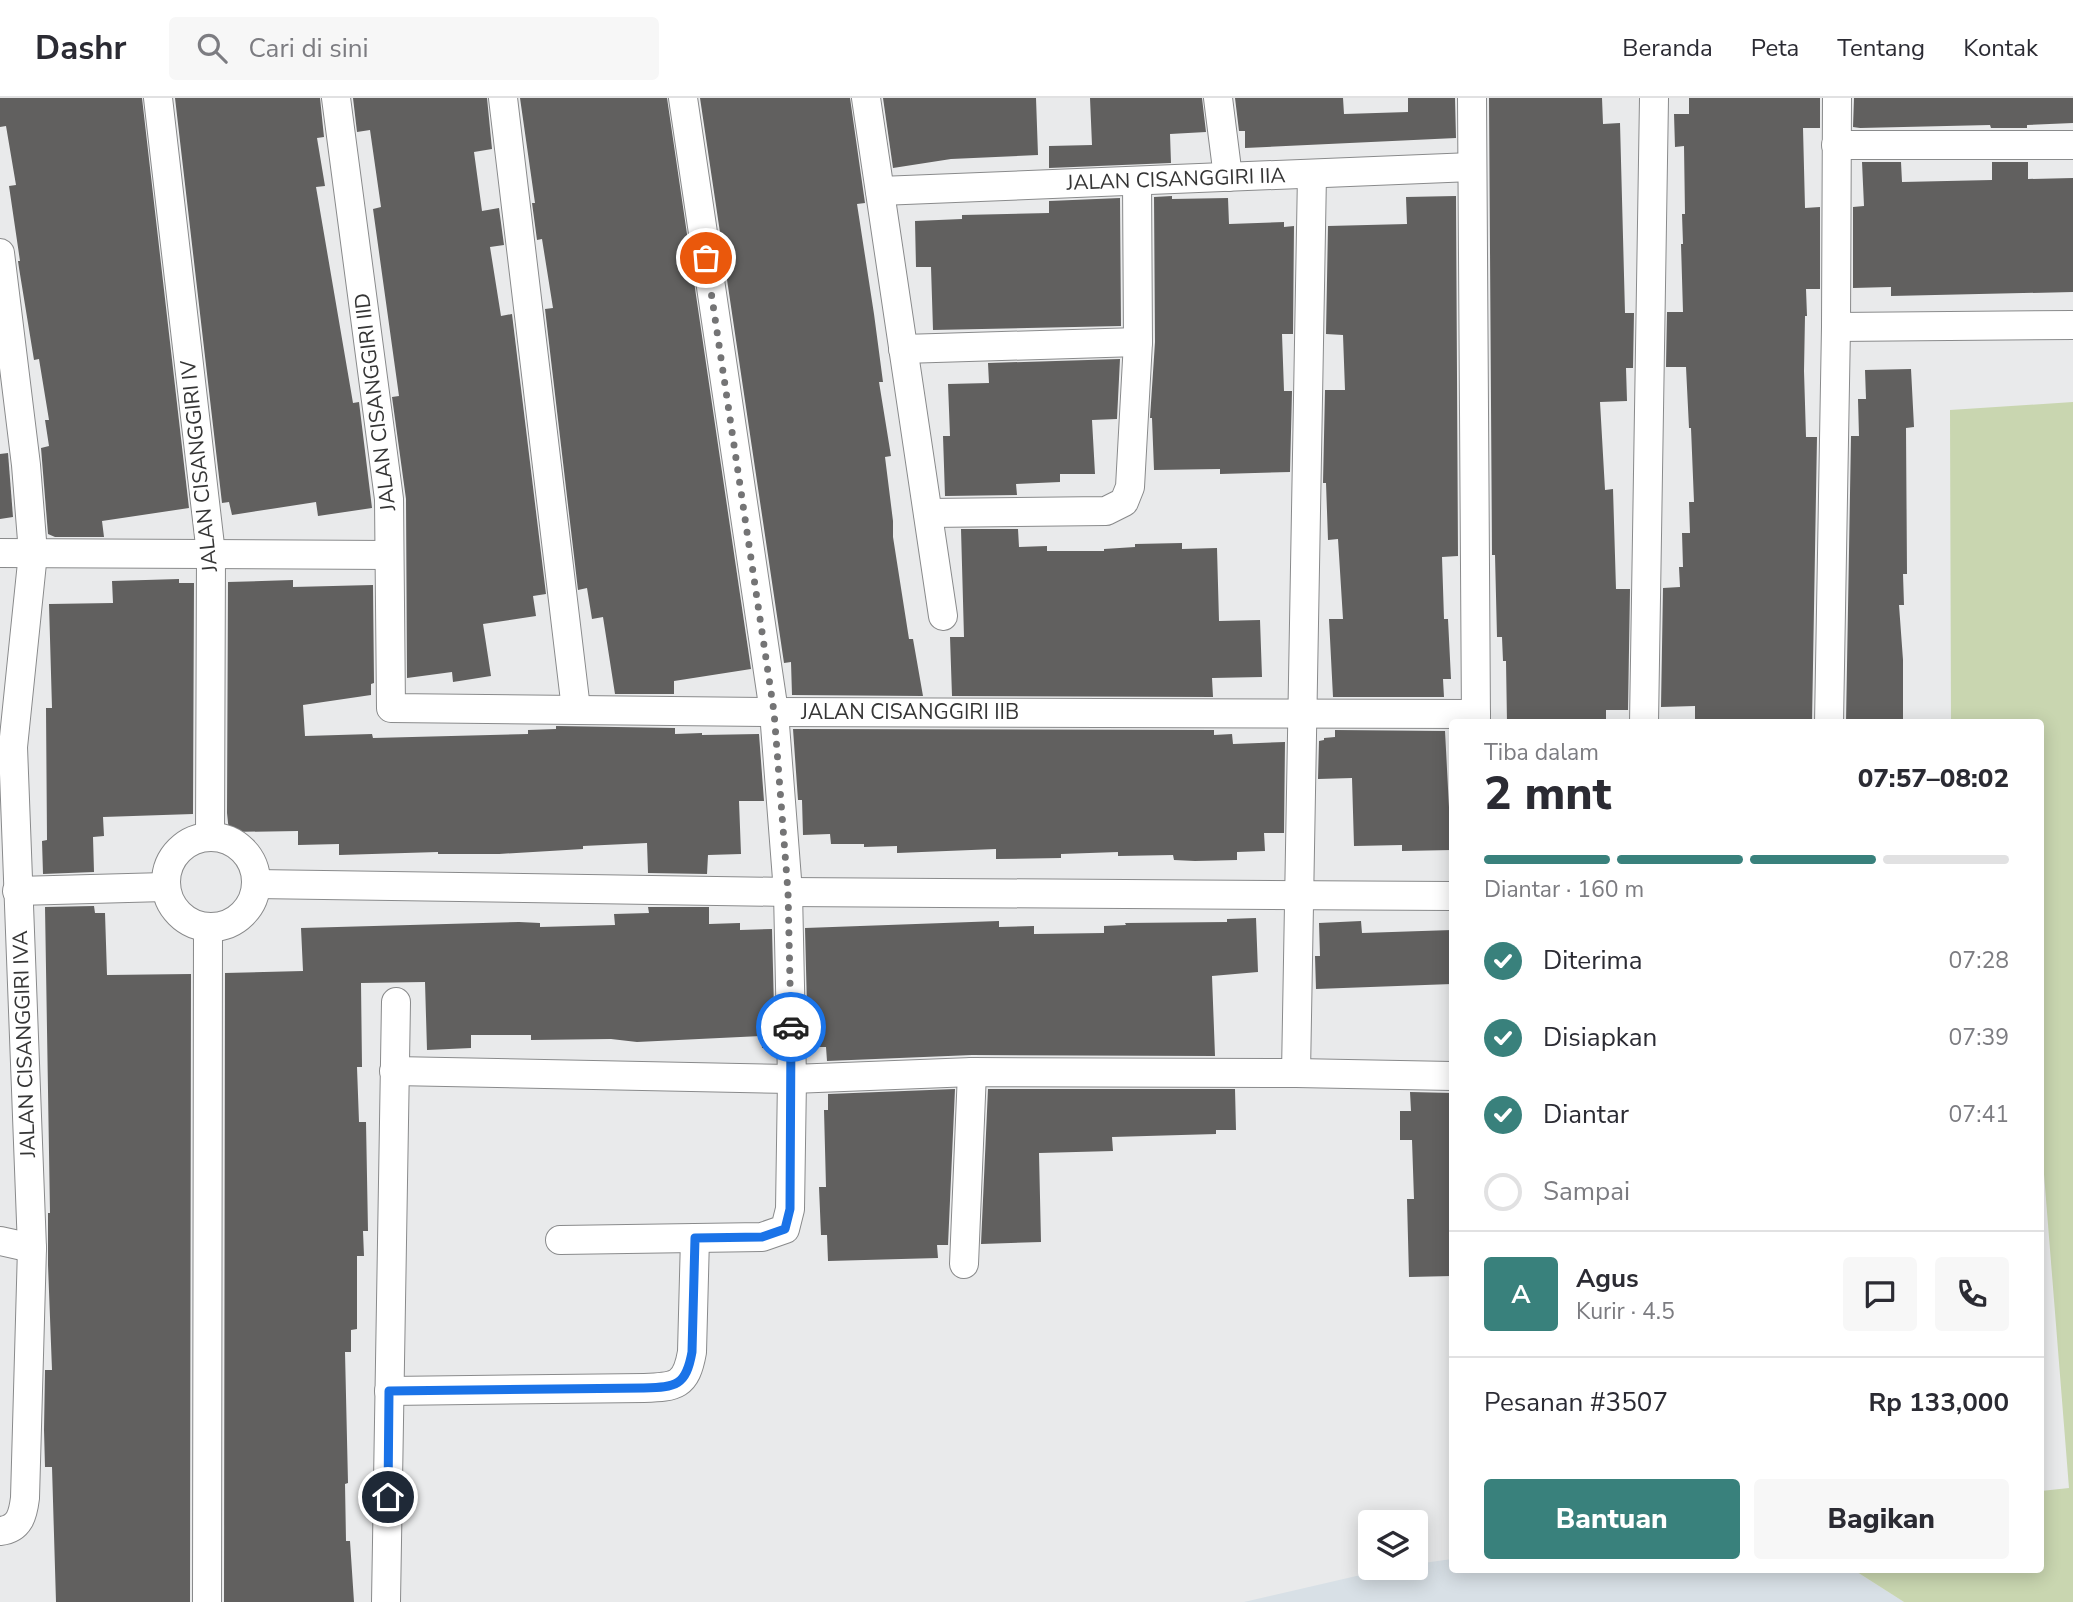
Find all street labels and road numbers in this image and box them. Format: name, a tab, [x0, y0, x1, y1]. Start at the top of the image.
street label: JALAN CISANGGIRI IIA	[1065, 161, 1286, 197]
street label: JALAN CISANGGIRI IID	[348, 291, 402, 514]
street label: JALAN CISANGGIRI IV	[174, 358, 224, 574]
street label: JALAN CISANGGIRI IIB	[800, 698, 1019, 726]
street label: JALAN CISANGGIRI IVA	[6, 930, 42, 1159]

